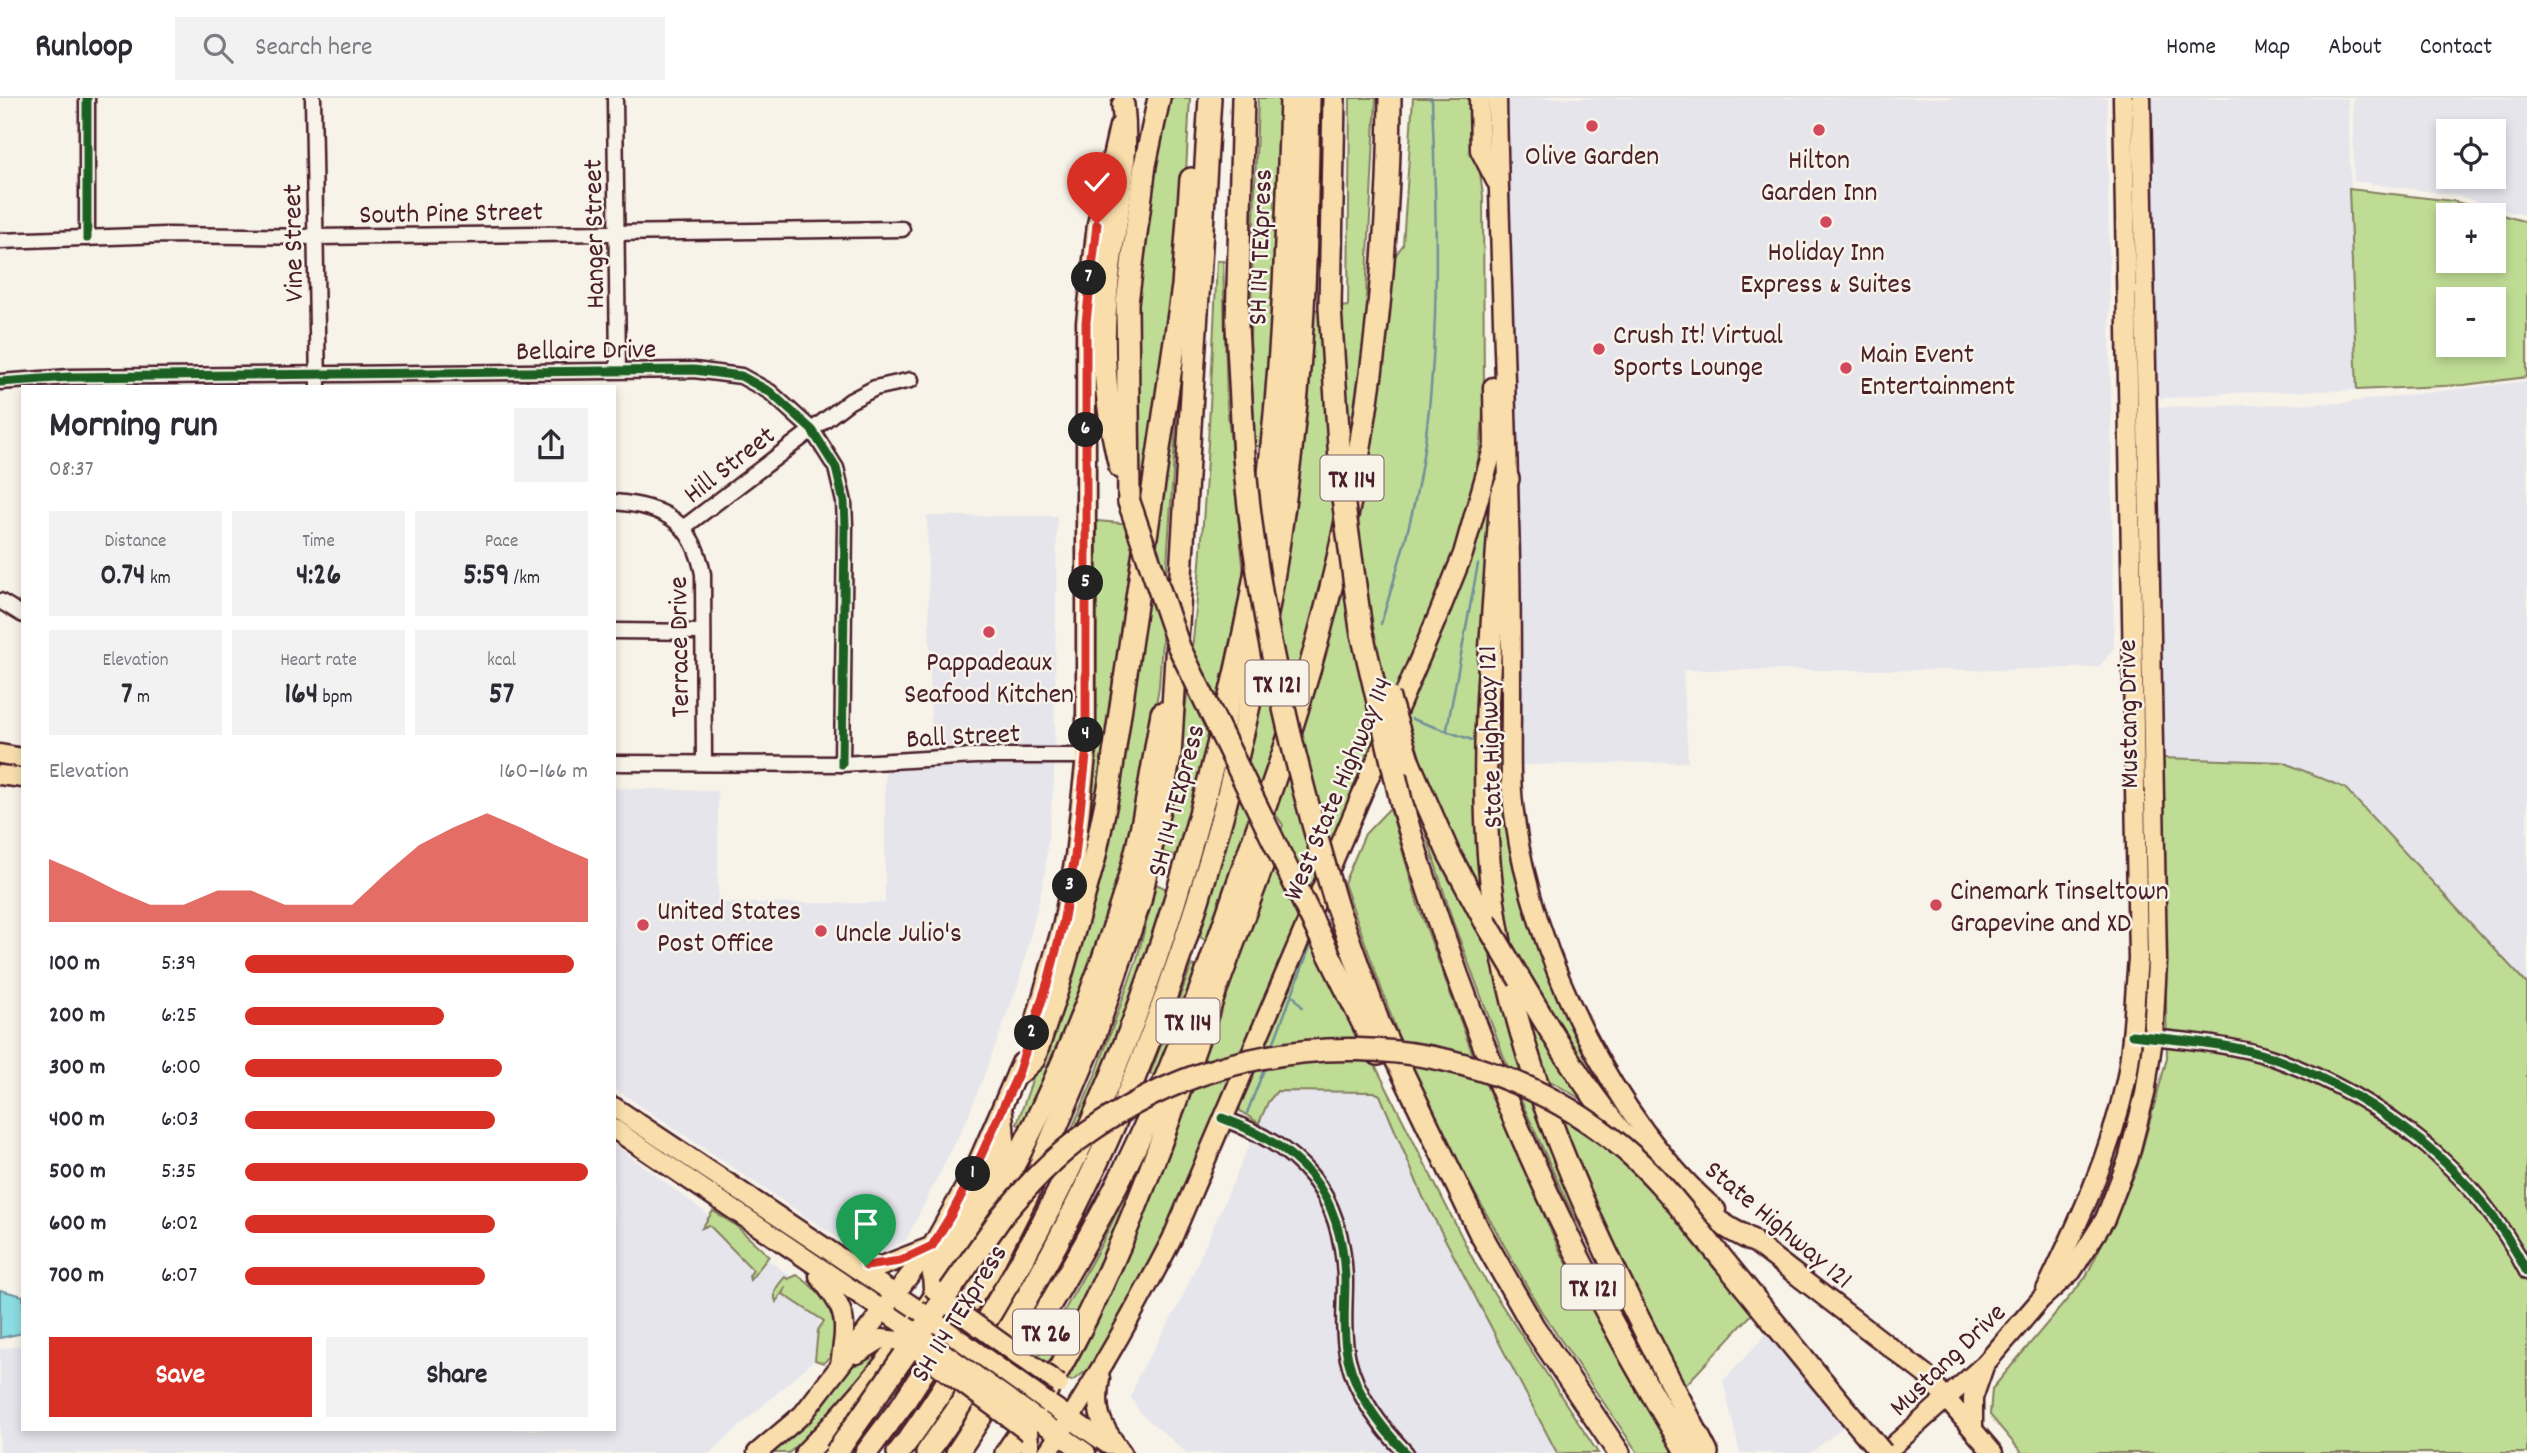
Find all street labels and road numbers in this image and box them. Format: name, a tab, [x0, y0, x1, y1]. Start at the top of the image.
street label: Hanger Street	[576, 159, 618, 309]
street label: SH 114 TEXpress	[1240, 168, 1286, 326]
street label: Vine Street	[275, 183, 317, 302]
street label: South Pine Street	[359, 194, 543, 238]
street label: Bellaire Drive	[516, 332, 657, 374]
street label: Hill Street	[677, 418, 786, 516]
road number: TX 114	[1320, 456, 1384, 500]
street label: Terrace Drive	[661, 576, 703, 718]
street label: Mustang Drive	[2110, 639, 2152, 789]
street label: State Highway 121	[1470, 645, 1516, 829]
road number: TX 121	[1246, 660, 1308, 706]
street label: West State Highway 114	[1275, 672, 1406, 908]
street label: Ball Street	[905, 716, 1021, 762]
street label: SH 114 TEXpress	[1139, 721, 1218, 882]
road number: TX 114	[1156, 998, 1220, 1044]
street label: State Highway 121	[1694, 1153, 1860, 1301]
street label: SH 114 TEXpress	[903, 1238, 1020, 1392]
road number: TX 121	[1562, 1264, 1624, 1310]
street label: Mustang Drive	[1882, 1295, 2017, 1428]
road number: TX 26	[1013, 1310, 1079, 1354]

